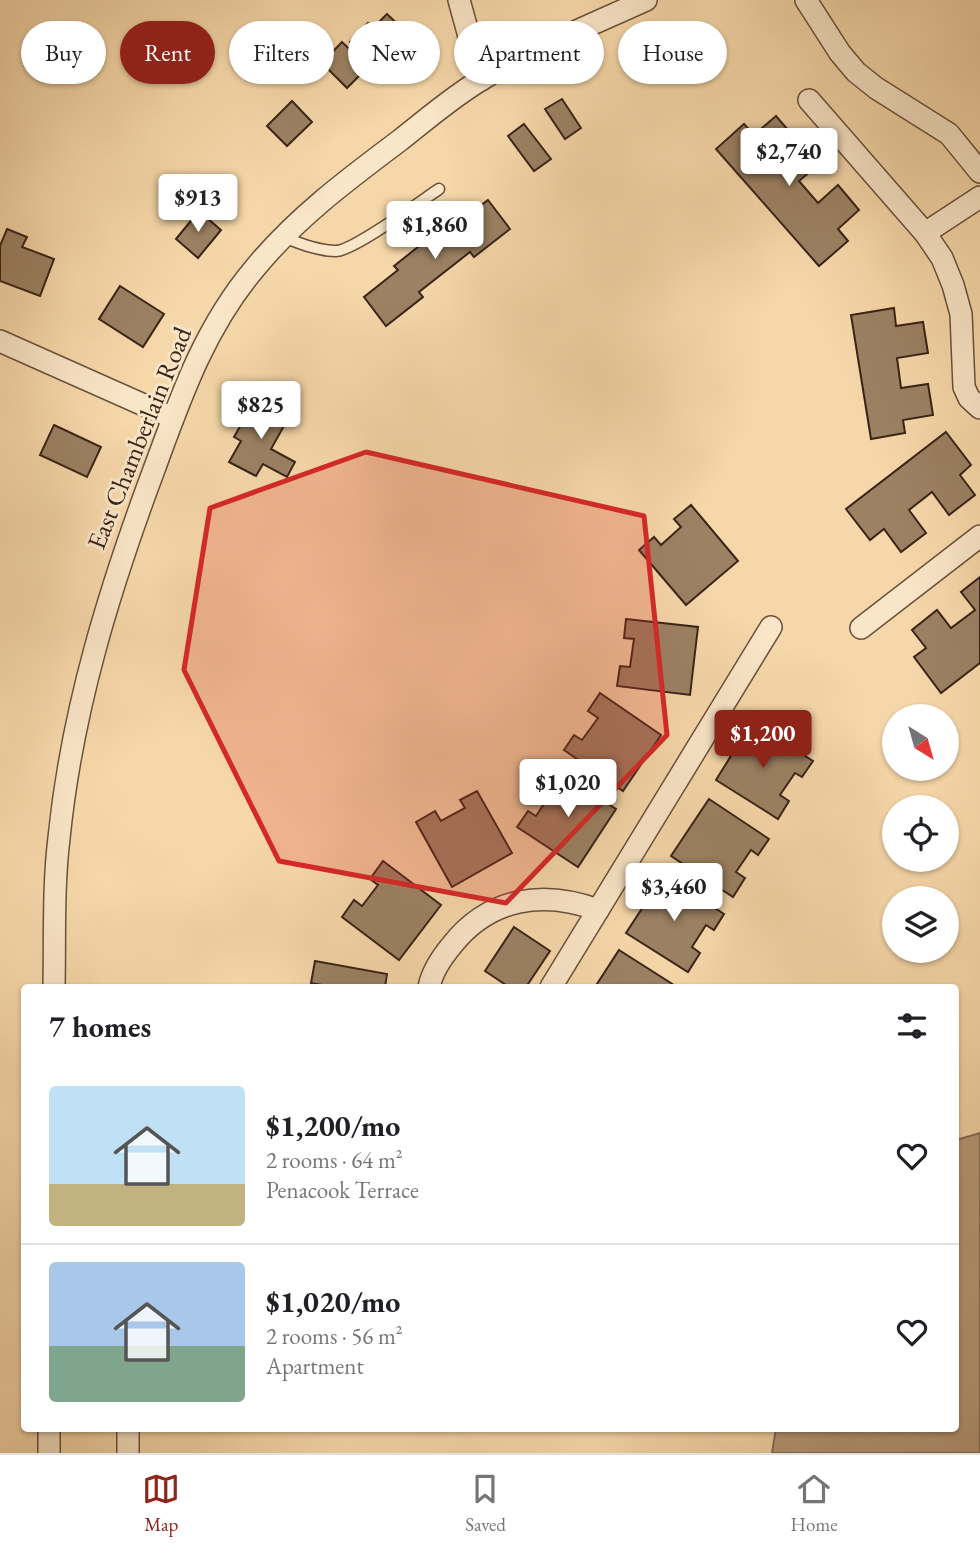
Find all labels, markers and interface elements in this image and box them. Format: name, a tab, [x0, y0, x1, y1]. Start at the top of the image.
chip: Buy	[21, 21, 106, 84]
chip: Rent	[120, 21, 215, 84]
chip: Filters	[229, 21, 334, 84]
chip: New	[348, 21, 440, 84]
chip: Apartment	[454, 21, 604, 84]
chip: House	[618, 21, 727, 84]
pin: $2,740	[732, 128, 846, 188]
text: $2,740	[757, 136, 821, 166]
pin: $913	[157, 174, 239, 234]
text: $913	[174, 182, 222, 212]
pin: $1,860	[378, 202, 492, 261]
text: $1,860	[403, 209, 467, 239]
street label: East Chamberlain Road	[79, 321, 199, 554]
pin: $825	[220, 382, 302, 441]
text: $825	[237, 389, 285, 419]
north arrow	[882, 704, 959, 780]
map controls	[882, 704, 959, 963]
pin: $1,200	[706, 710, 820, 770]
text: $1,200	[731, 718, 795, 748]
pin: $1,020	[511, 760, 625, 819]
text: $1,020	[536, 767, 600, 797]
button: locate	[882, 795, 959, 872]
pin: $3,460	[617, 864, 731, 923]
text: $3,460	[642, 871, 706, 901]
button: layers	[882, 886, 959, 963]
text: 7 homes	[49, 1007, 151, 1046]
icon: filters	[893, 1007, 931, 1045]
text: $1,200/mo	[266, 1106, 400, 1145]
icon: home	[105, 1114, 189, 1198]
icon: heart	[893, 1137, 931, 1175]
text: 2 rooms · 64 m²	[266, 1145, 403, 1175]
text: Penacook Terrace	[266, 1175, 419, 1205]
text: $1,020/mo	[266, 1282, 400, 1321]
icon: home	[105, 1290, 189, 1374]
icon: heart	[893, 1313, 931, 1351]
text: 2 rooms · 56 m²	[266, 1321, 403, 1351]
text: Apartment	[266, 1351, 364, 1381]
tab: Map	[142, 1470, 180, 1537]
tab: Saved	[465, 1470, 506, 1537]
tab: Home	[791, 1470, 838, 1537]

